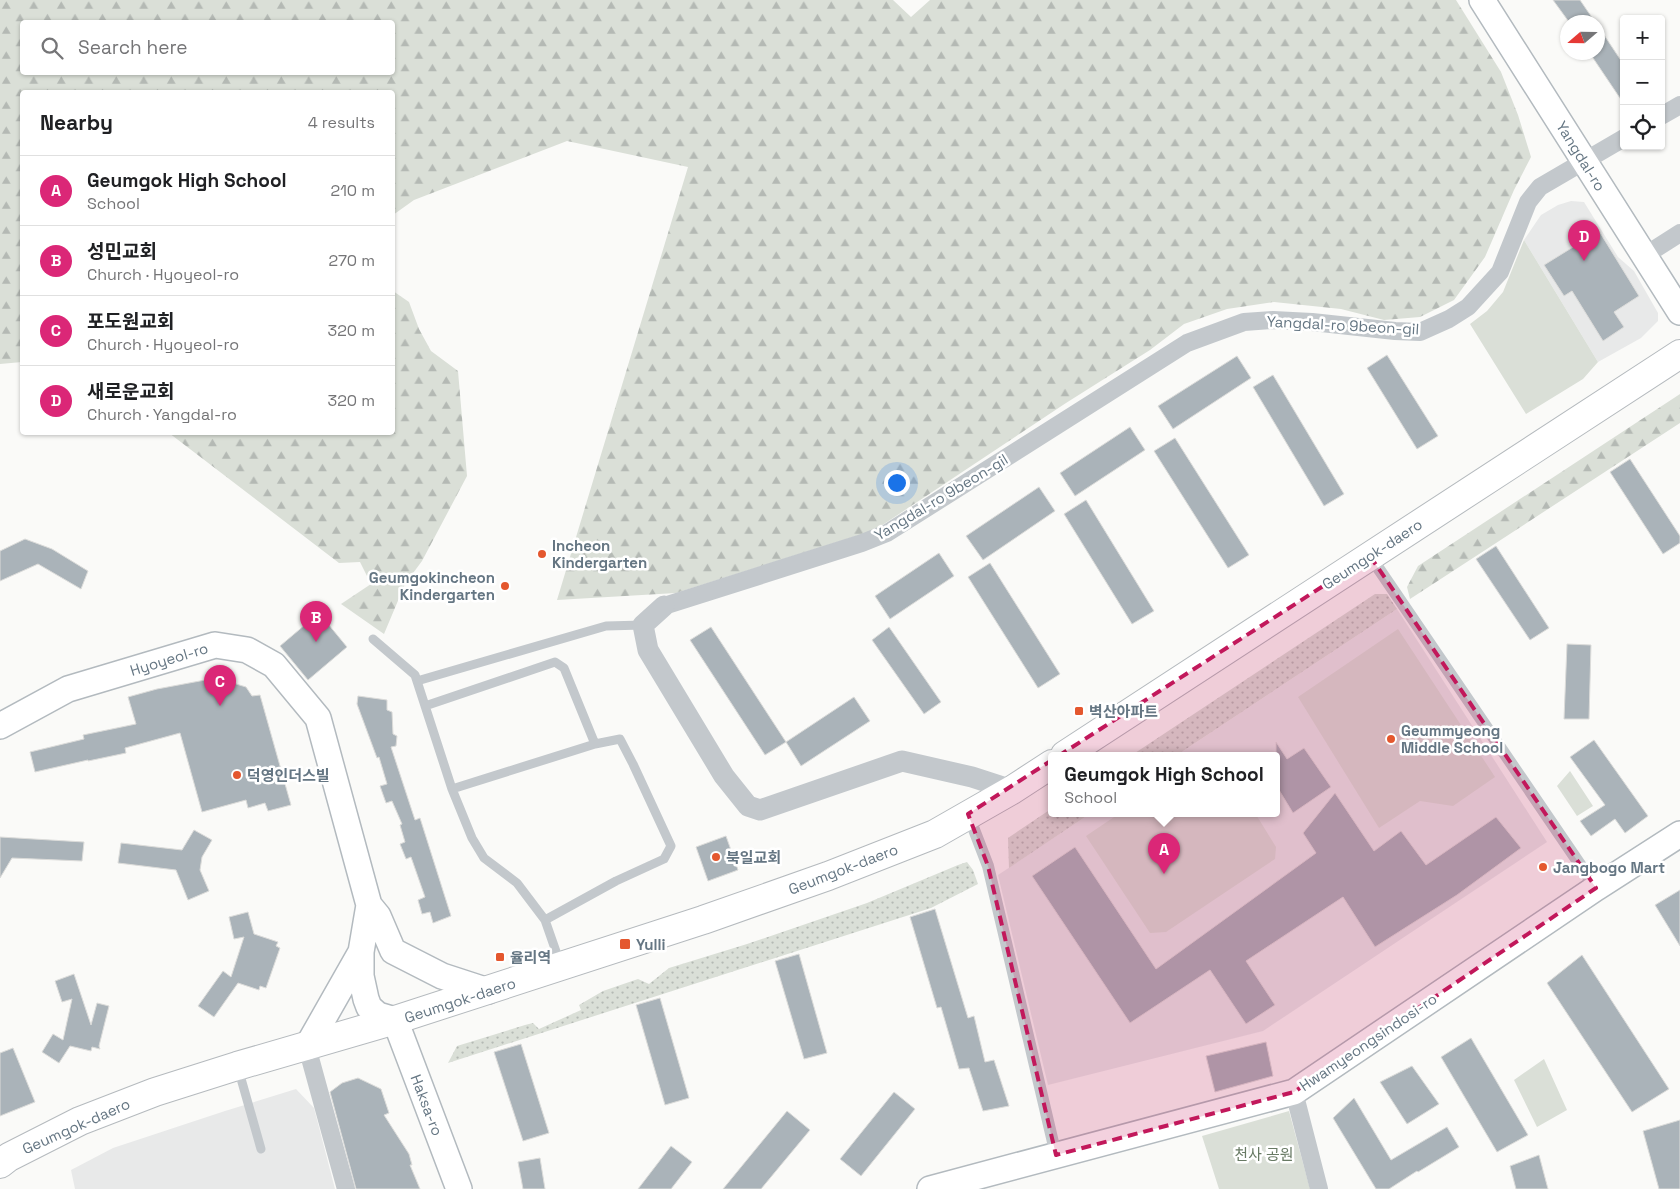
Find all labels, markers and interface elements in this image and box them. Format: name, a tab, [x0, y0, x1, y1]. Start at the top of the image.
north arrow	[1560, 15, 1605, 60]
map controls	[1620, 15, 1665, 150]
button: +	[1620, 15, 1665, 60]
search box	[20, 20, 395, 75]
icon: search	[38, 34, 66, 62]
text: Search here	[78, 35, 188, 60]
button: −	[1620, 60, 1665, 105]
button: locate	[1620, 105, 1665, 150]
text: Nearby	[40, 109, 113, 136]
text: 4 results	[308, 112, 375, 133]
street label: Yangdal-ro	[1552, 118, 1610, 194]
text: Geumgok High School	[87, 168, 287, 193]
text: A	[51, 180, 61, 201]
text: 210 m	[331, 180, 375, 201]
text: School	[87, 193, 140, 214]
pin: D	[1568, 220, 1600, 261]
text: 성민교회	[87, 239, 157, 264]
text: B	[51, 250, 61, 271]
text: 270 m	[328, 250, 375, 271]
text: Church · Hyoyeol-ro	[87, 264, 239, 285]
text: 포도원교회	[87, 309, 174, 334]
street label: Yangdal-ro 9beon-gil	[1266, 312, 1420, 338]
text: C	[51, 320, 61, 341]
text: 320 m	[328, 320, 375, 341]
text: Church · Hyoyeol-ro	[87, 334, 239, 355]
text: 새로운교회	[87, 379, 174, 404]
text: D	[51, 390, 61, 411]
text: 320 m	[328, 390, 375, 411]
text: Church · Yangdal-ro	[87, 404, 237, 425]
street label: Yangdal-ro 9beon-gil	[871, 450, 1011, 544]
your location	[884, 470, 910, 496]
street label: Geumgok-daero	[1318, 514, 1426, 594]
place label: Incheon Kindergarten	[552, 536, 647, 572]
marker: Incheon Kindergarten	[536, 548, 548, 560]
place label: Geumgokincheon Kindergarten	[369, 568, 495, 604]
marker: Geumgokincheon Kindergarten	[499, 580, 511, 592]
pin: B	[300, 601, 332, 642]
street label: Hyoyeol-ro	[128, 638, 210, 680]
pin: C	[204, 665, 236, 706]
place label: 벽산아파트	[1089, 702, 1158, 721]
marker: 벽산아파트	[1073, 705, 1085, 717]
place label: Geummyeong Middle School	[1401, 721, 1503, 757]
marker: Geummyeong Middle School	[1385, 733, 1397, 745]
popup	[1048, 752, 1280, 817]
text: Geumgok High School	[1064, 762, 1264, 787]
place label: 덕영인더스빌	[247, 766, 330, 785]
marker: 덕영인더스빌	[231, 769, 243, 781]
text: School	[1064, 787, 1117, 808]
pin: A	[1148, 833, 1180, 874]
street label: Geumgok-daero	[786, 839, 900, 899]
place label: 북일교회	[726, 848, 781, 867]
marker: 북일교회	[710, 851, 722, 863]
place label: Jangbogo Mart	[1553, 858, 1665, 877]
marker: Jangbogo Mart	[1537, 861, 1549, 873]
place label: Yulli	[636, 935, 665, 954]
marker: Yulli	[618, 937, 632, 951]
place label: 율리역	[510, 948, 551, 967]
marker: 율리역	[494, 951, 506, 963]
street label: Geumgok-daero	[402, 973, 518, 1027]
street label: Hwamyeongsindosi-ro	[1296, 989, 1440, 1095]
street label: Haksa-ro	[407, 1072, 447, 1138]
street label: Geumgok-daero	[19, 1094, 133, 1158]
park label: 천사 공원	[1234, 1145, 1294, 1164]

